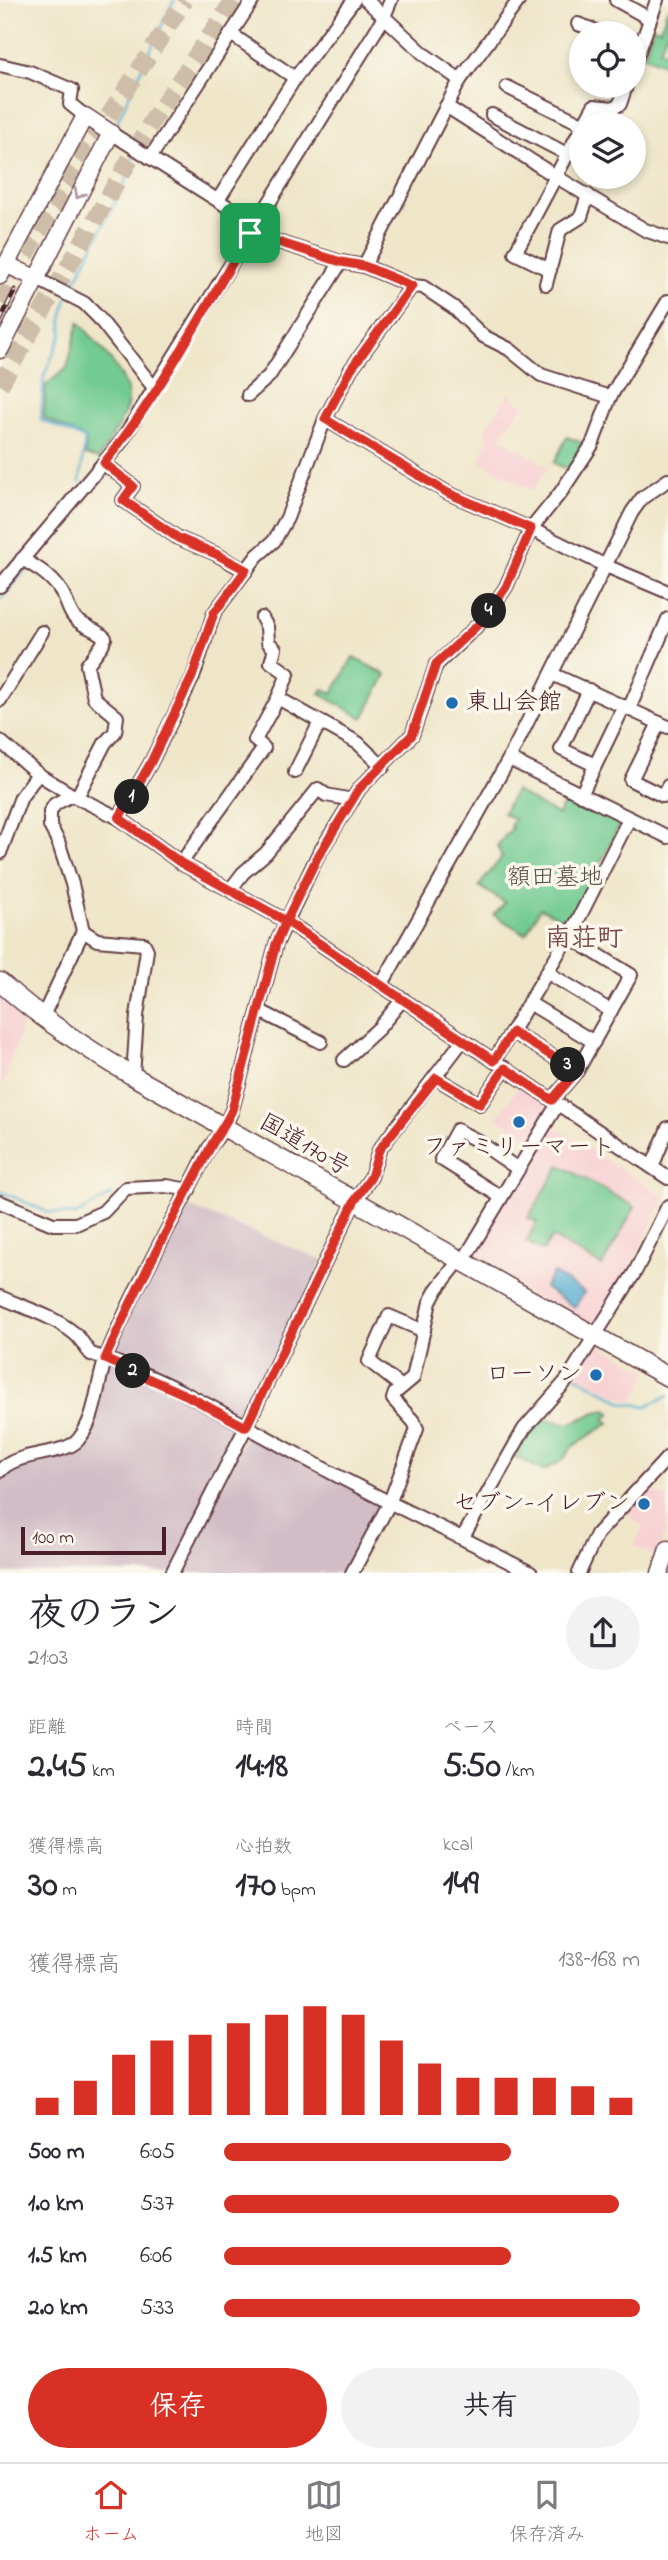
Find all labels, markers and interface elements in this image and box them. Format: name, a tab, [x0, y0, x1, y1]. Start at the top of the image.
map controls	[569, 21, 646, 189]
button: locate	[569, 21, 646, 98]
button: layers	[569, 112, 646, 189]
one-way arrow	[74, 187, 88, 199]
pin	[220, 203, 280, 263]
icon: arrive	[231, 214, 269, 252]
pin: 4	[472, 594, 506, 628]
text: 4	[485, 597, 492, 624]
place label: 東山会館	[466, 686, 562, 721]
marker: 東山会館	[444, 695, 460, 711]
pin: 1	[114, 780, 150, 814]
text: 1	[128, 783, 135, 810]
park label: 額田墓地	[507, 861, 603, 896]
district label: 南荘町	[545, 921, 623, 959]
pin: 3	[550, 1048, 586, 1082]
text: 3	[564, 1051, 571, 1078]
street label: 国道170号	[252, 1106, 356, 1186]
marker: ファミリーマート	[511, 1114, 527, 1130]
place label: ファミリーマート	[423, 1131, 615, 1166]
pin: 2	[116, 1354, 150, 1388]
text: 2	[128, 1357, 137, 1384]
place label: ローソン	[486, 1358, 582, 1393]
marker: ローソン	[588, 1367, 604, 1383]
place label: セブン-イレブン	[453, 1487, 630, 1522]
marker: セブン-イレブン	[636, 1496, 652, 1512]
scale bar	[21, 1524, 166, 1556]
text: 100 m	[32, 1525, 74, 1552]
text: 夜のラン	[28, 1588, 180, 1644]
button: share	[566, 1596, 640, 1670]
text: 21:03	[28, 1642, 68, 1675]
text: 距離	[28, 1715, 66, 1742]
text: 時間	[235, 1715, 273, 1742]
text: ペース	[443, 1715, 499, 1742]
text: 2.45	[28, 1742, 87, 1793]
text: 14:18	[235, 1742, 288, 1793]
text: 5:50	[443, 1742, 501, 1793]
text: km	[87, 1758, 115, 1785]
text: /km	[501, 1758, 535, 1785]
text: kcal	[443, 1832, 473, 1859]
text: 獲得標高	[28, 1834, 104, 1861]
text: 心拍数	[235, 1834, 292, 1861]
text: 149	[443, 1859, 479, 1910]
text: 30	[28, 1861, 58, 1912]
text: 170	[235, 1861, 276, 1912]
text: m	[58, 1877, 77, 1904]
text: bpm	[276, 1877, 316, 1904]
text: 138–168 m	[558, 1944, 640, 1977]
text: 獲得標高	[28, 1949, 120, 1982]
text: 500 m	[28, 2136, 85, 2169]
text: 6:05	[140, 2136, 175, 2169]
text: 1.0 km	[28, 2188, 84, 2221]
text: 5:37	[140, 2188, 174, 2221]
text: 1.5 km	[28, 2240, 87, 2273]
text: 6:06	[140, 2240, 172, 2273]
text: 2.0 km	[28, 2292, 88, 2325]
text: 5:33	[140, 2292, 174, 2325]
button: 保存	[28, 2368, 327, 2448]
button: 共有	[341, 2368, 640, 2448]
tab: ホーム	[83, 2476, 139, 2549]
tab: 地図	[305, 2476, 343, 2549]
tab: 保存済み	[509, 2476, 585, 2549]

